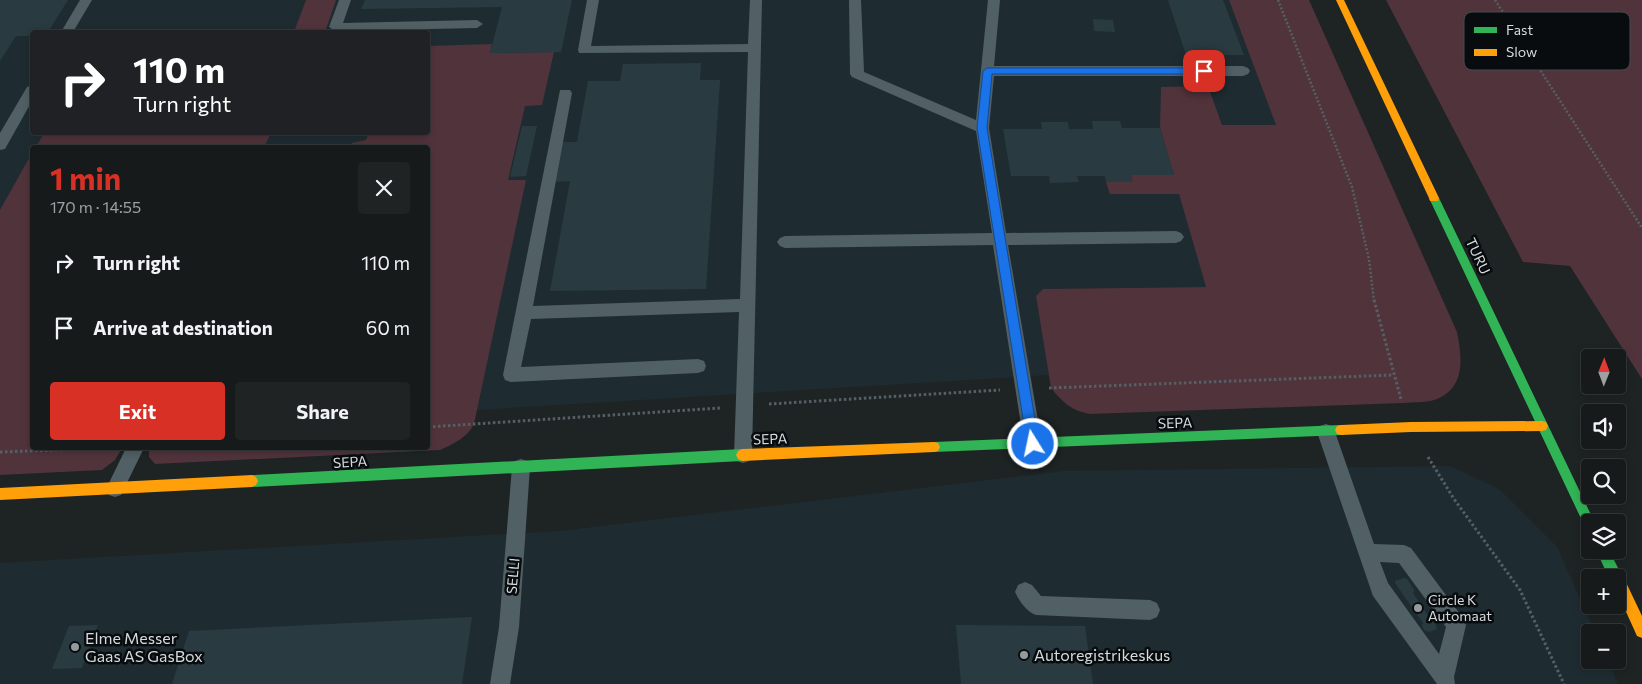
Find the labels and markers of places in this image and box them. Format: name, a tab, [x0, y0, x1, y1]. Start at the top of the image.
pin	[1183, 50, 1225, 92]
place label: Circle K Automaat	[1428, 591, 1492, 624]
marker: Circle K Automaat	[1412, 602, 1424, 614]
place label: Elme Messer Gaas AS GasBox	[85, 628, 203, 665]
marker: Elme Messer Gaas AS GasBox	[69, 641, 81, 653]
place label: Autoregistrikeskus	[1034, 645, 1170, 664]
marker: Autoregistrikeskus	[1018, 649, 1030, 661]

